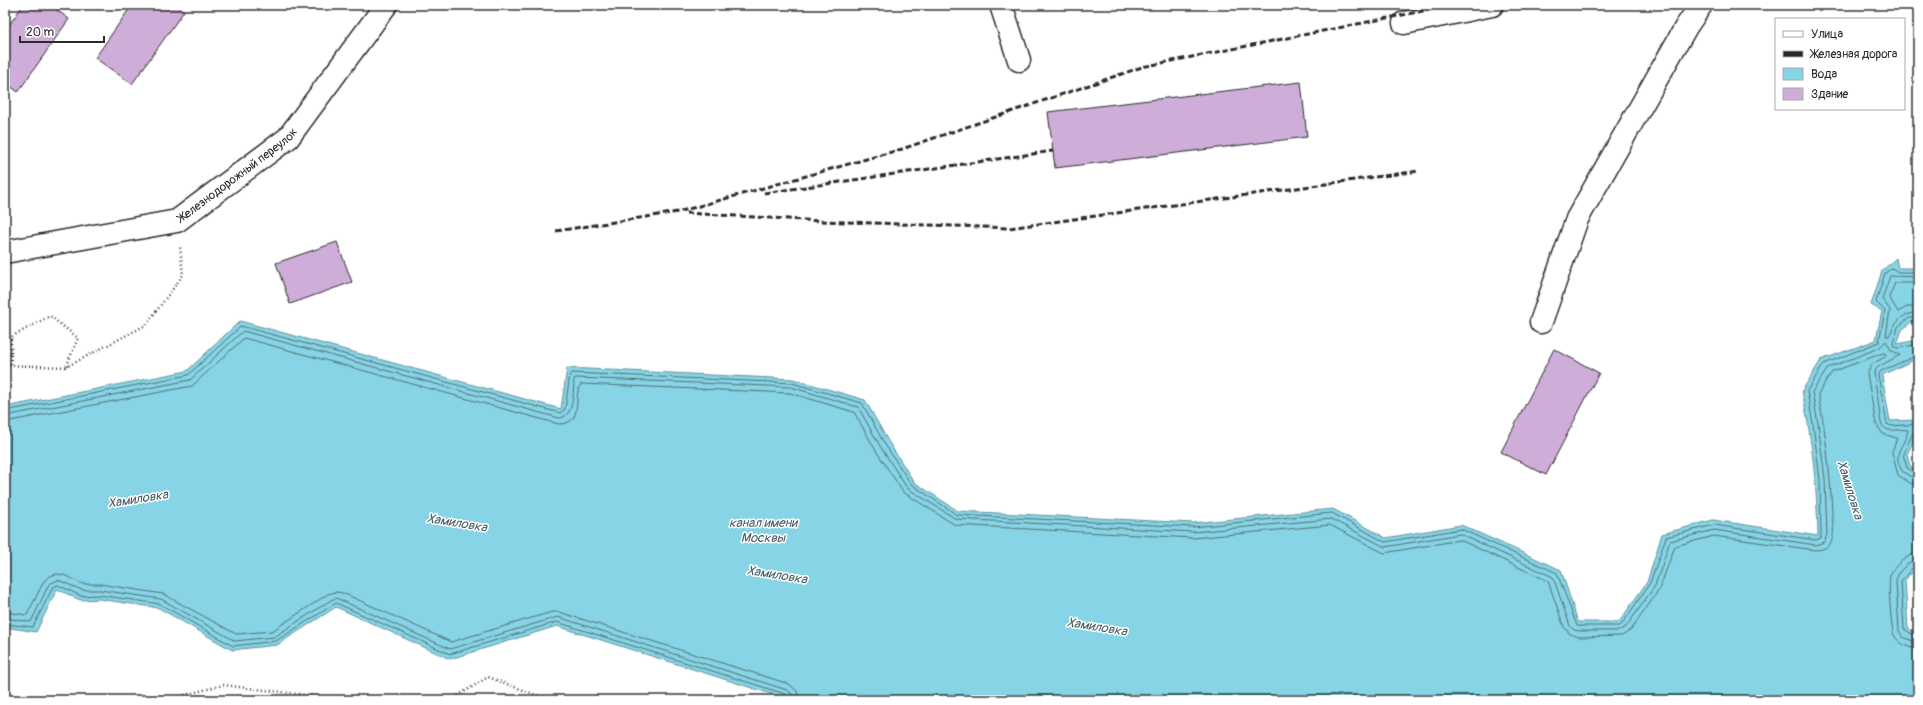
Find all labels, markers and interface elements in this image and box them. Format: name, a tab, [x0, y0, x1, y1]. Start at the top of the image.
scale bar	[20, 18, 104, 44]
legend	[1775, 18, 1905, 110]
text: 20 m	[26, 25, 55, 40]
text: Улица	[1811, 27, 1843, 42]
text: Железная дорога	[1809, 47, 1898, 62]
text: Вода	[1811, 67, 1837, 82]
text: Здание	[1811, 87, 1848, 102]
street label: Железнодорожный переулок	[173, 125, 301, 227]
water label: Хамиловка	[1834, 459, 1867, 522]
water label: Хамиловка	[107, 486, 170, 512]
water label: Хамиловка	[426, 510, 489, 536]
water label: канал имени Москвы	[729, 515, 799, 546]
water label: Хамиловка	[746, 562, 809, 588]
water label: Хамиловка	[1066, 614, 1129, 640]

